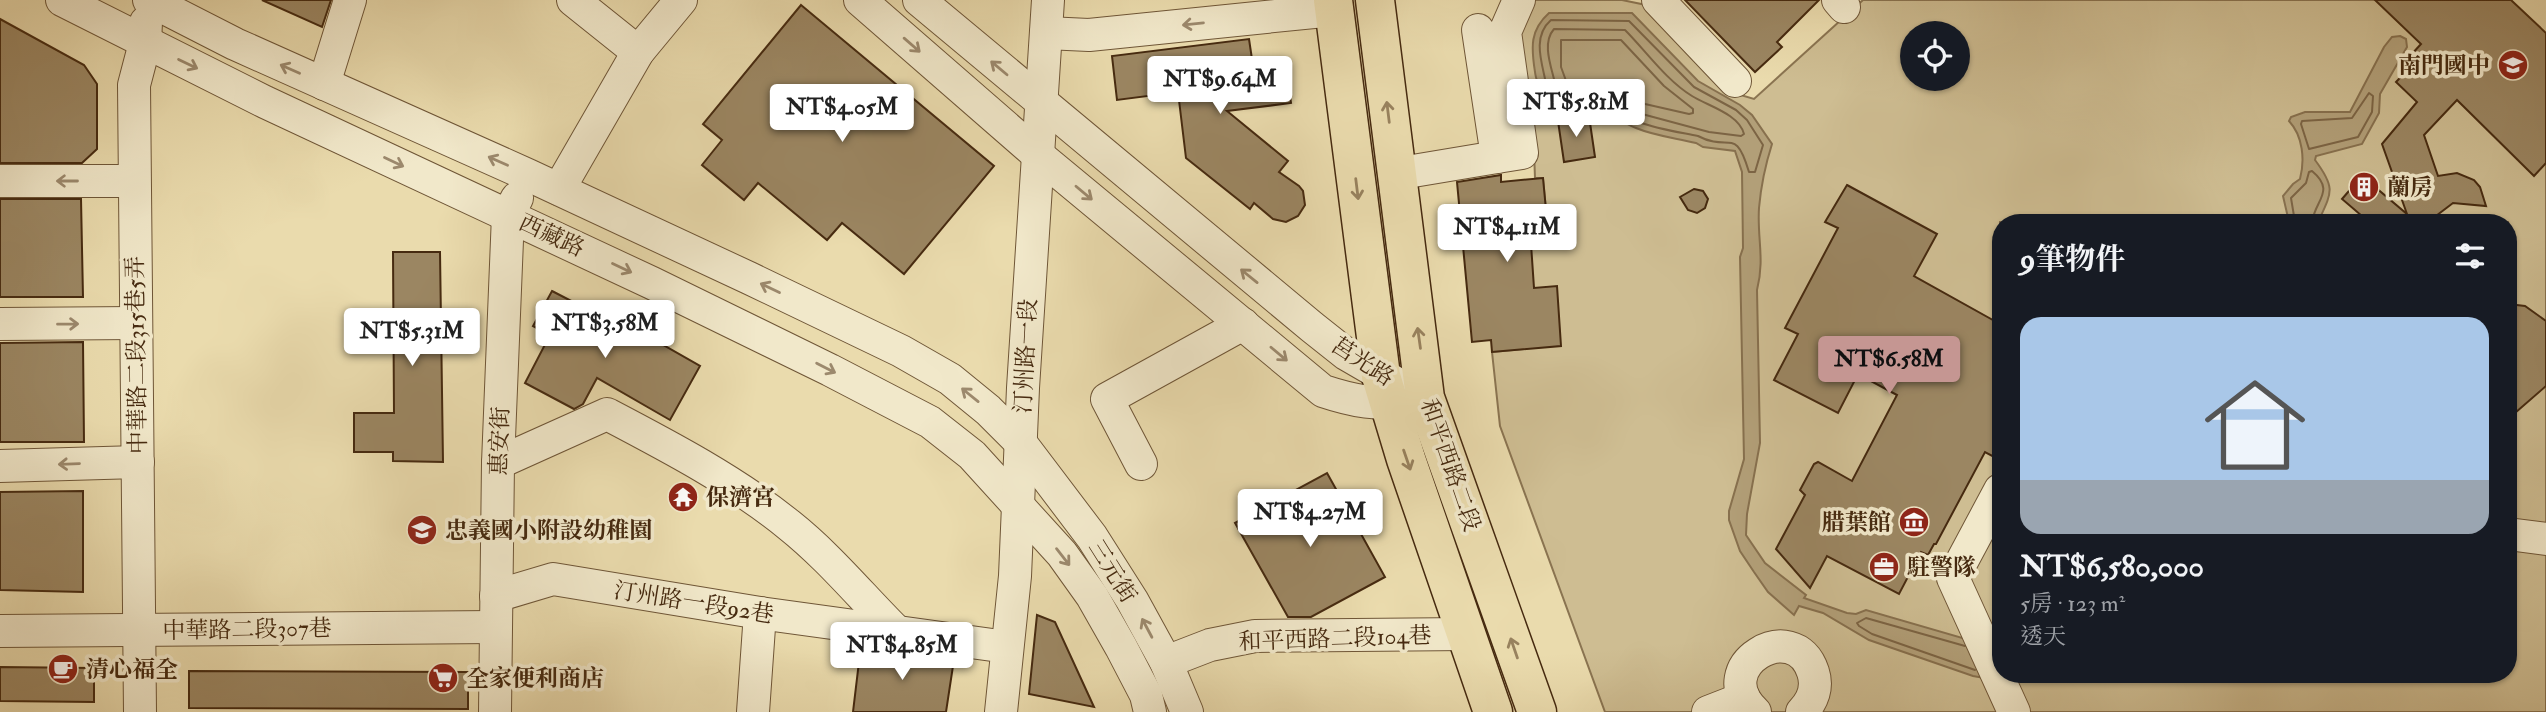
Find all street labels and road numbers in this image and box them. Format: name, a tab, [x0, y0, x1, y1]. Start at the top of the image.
street label: 西藏路	[514, 208, 589, 263]
street label: 中華路二段315巷5弄	[120, 256, 153, 454]
street label: 汀州路一段	[1008, 298, 1043, 414]
street label: 莒光路	[1326, 330, 1400, 392]
street label: 和平西路二段	[1414, 395, 1487, 535]
street label: 惠安街	[484, 406, 515, 476]
street label: 三元街	[1082, 534, 1143, 608]
street label: 汀州路一段92巷	[612, 576, 776, 629]
street label: 中華路二段307巷	[162, 614, 332, 645]
street label: 和平西路二段104巷	[1238, 621, 1432, 656]

